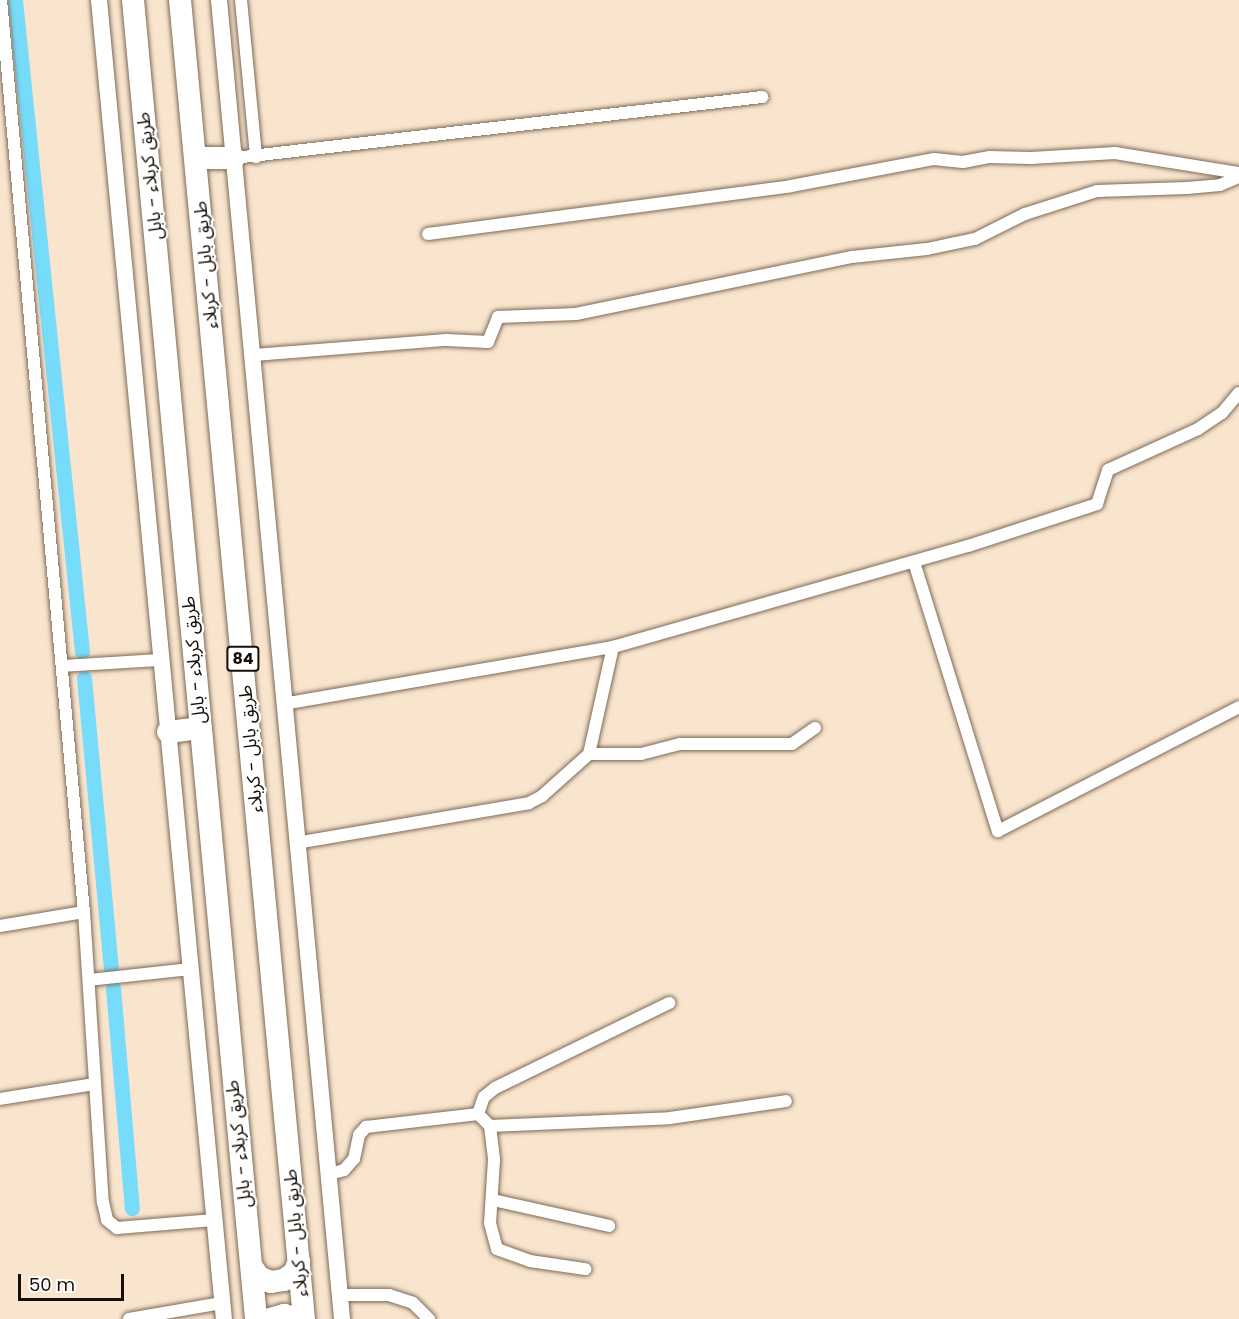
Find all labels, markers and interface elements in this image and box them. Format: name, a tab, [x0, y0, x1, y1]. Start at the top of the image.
street label: طريق كربلاء - بابل	[133, 111, 167, 241]
street label: طريق بابل - كربلاء	[190, 200, 222, 330]
street label: طريق كربلاء - بابل	[178, 595, 210, 725]
road number: 84	[225, 646, 261, 672]
street label: طريق بابل - كربلاء	[235, 684, 267, 814]
street label: طريق كربلاء - بابل	[222, 1079, 256, 1209]
street label: طريق بابل - كربلاء	[280, 1168, 312, 1298]
scale bar	[21, 1262, 128, 1300]
text: 50 m	[29, 1272, 75, 1297]

